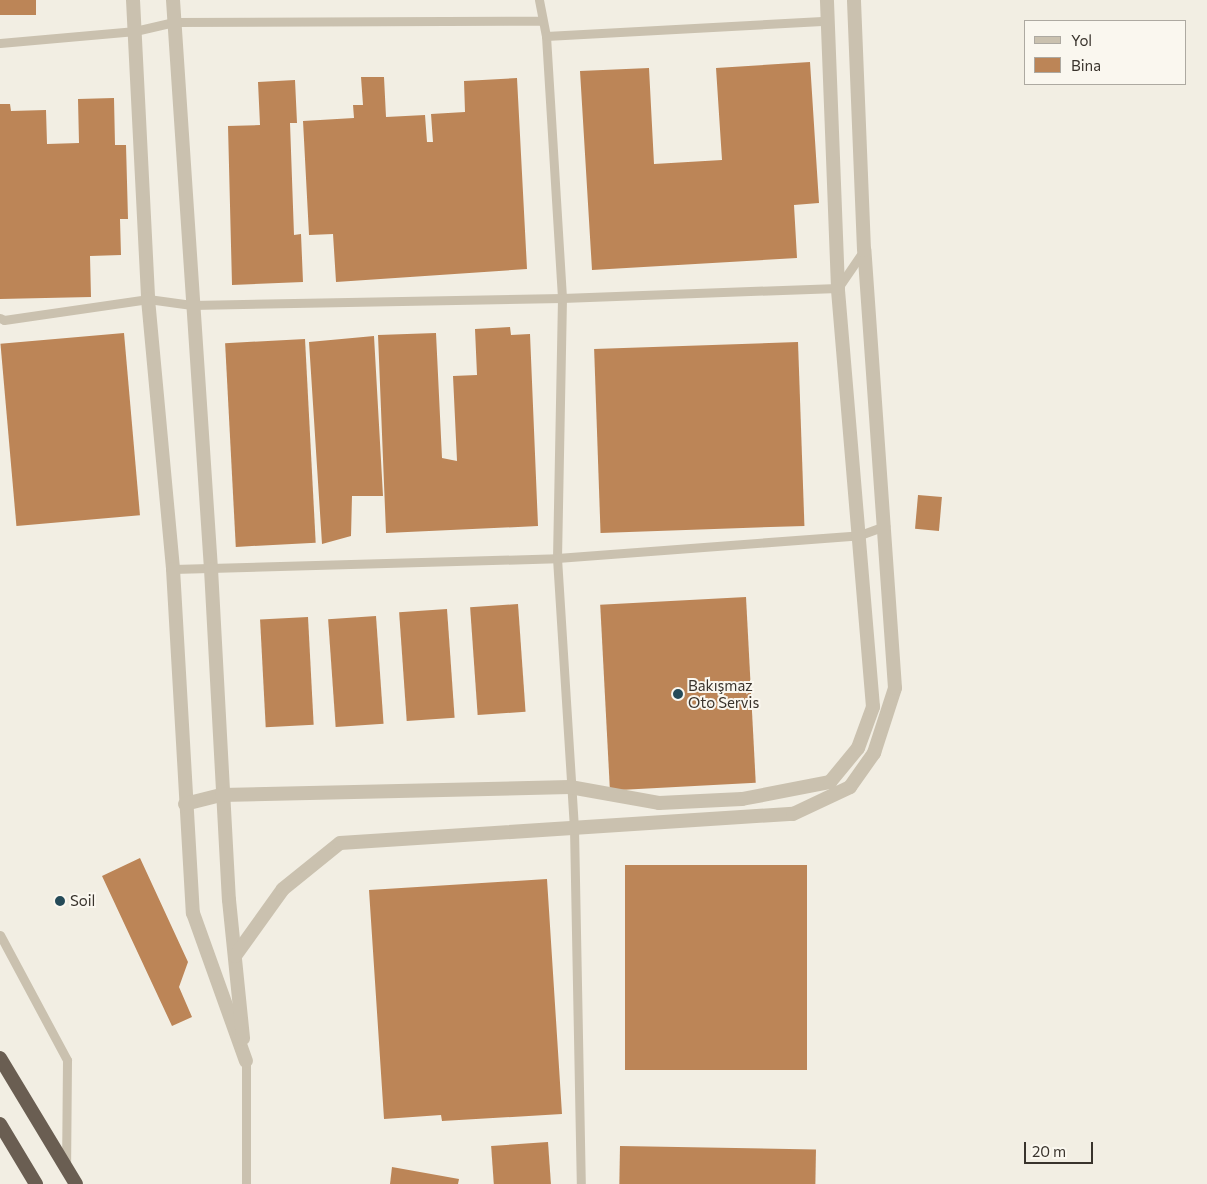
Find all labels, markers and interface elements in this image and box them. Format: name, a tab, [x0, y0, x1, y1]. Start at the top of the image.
legend	[1024, 20, 1187, 85]
text: Yol	[1071, 31, 1092, 49]
text: Bina	[1071, 56, 1101, 74]
place label: Bakışmaz Oto Servis	[688, 676, 759, 711]
marker: Bakışmaz Oto Servis	[672, 688, 684, 700]
place label: Soil	[70, 892, 95, 910]
marker: Soil	[54, 895, 66, 907]
scale bar	[1027, 1132, 1096, 1164]
text: 20 m	[1032, 1142, 1066, 1160]

